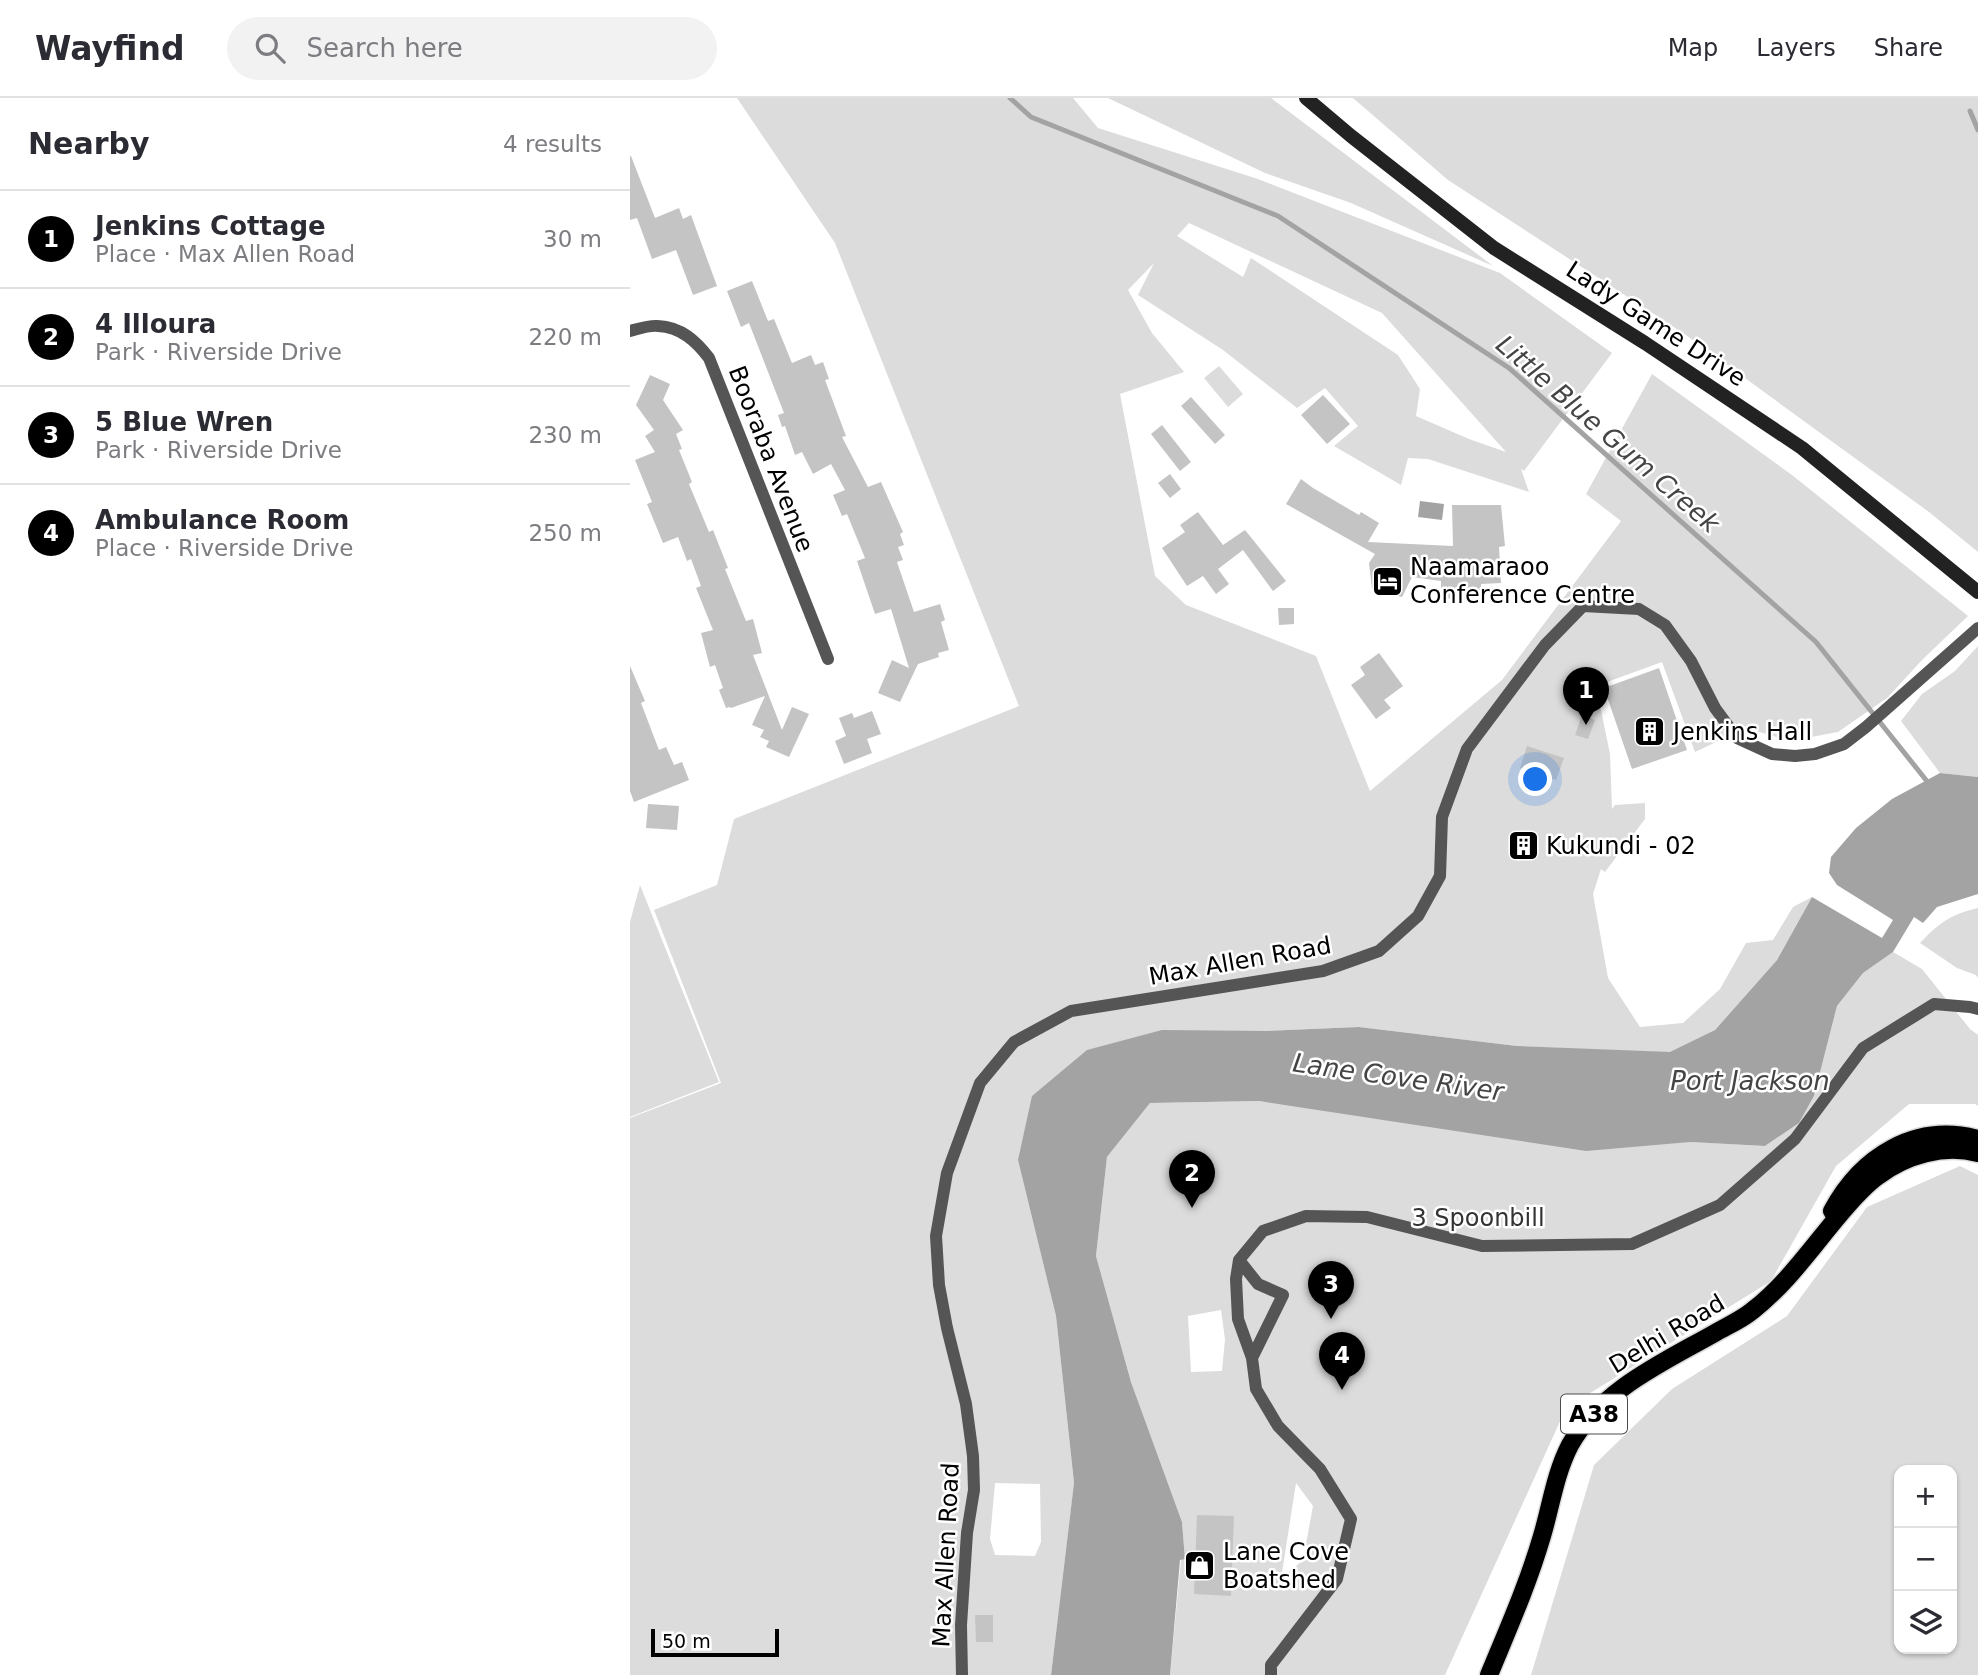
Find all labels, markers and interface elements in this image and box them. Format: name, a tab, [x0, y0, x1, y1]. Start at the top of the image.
search box	[227, 17, 717, 80]
text: Wayfind	[35, 29, 185, 68]
icon: search	[251, 29, 289, 67]
text: Search here	[307, 33, 463, 63]
text: Map	[1668, 34, 1718, 62]
text: Layers	[1756, 34, 1836, 62]
text: Share	[1874, 34, 1943, 62]
text: Nearby	[28, 126, 150, 161]
text: 4 results	[503, 131, 602, 157]
text: Jenkins Cottage	[95, 211, 326, 241]
text: 1	[43, 226, 59, 252]
text: 30 m	[543, 226, 602, 252]
text: Place · Max Allen Road	[95, 241, 355, 267]
street label: Lady Game Drive	[1561, 256, 1751, 392]
text: 4 Illoura	[95, 309, 216, 339]
text: 2	[43, 324, 59, 350]
text: 220 m	[528, 324, 602, 350]
water label: Little Blue Gum Creek	[1490, 329, 1726, 540]
text: Park · Riverside Drive	[95, 339, 342, 365]
street label: Booraba Avenue	[723, 362, 819, 556]
text: 5 Blue Wren	[95, 407, 273, 437]
text: 3	[43, 422, 59, 448]
text: 230 m	[528, 422, 602, 448]
text: Park · Riverside Drive	[95, 437, 342, 463]
text: Ambulance Room	[95, 505, 349, 535]
text: 4	[43, 520, 59, 546]
text: 250 m	[528, 520, 602, 546]
text: Place · Riverside Drive	[95, 535, 353, 561]
place label: Naamaraoo Conference Centre	[1410, 553, 1635, 609]
hotel icon: Naamaraoo Conference Centre	[1370, 564, 1404, 598]
pin: 1	[1563, 667, 1609, 725]
building icon: Jenkins Hall	[1633, 715, 1667, 749]
place label: Jenkins Hall	[1671, 718, 1812, 746]
your location	[1518, 762, 1552, 796]
building icon: Kukundi - 02	[1506, 829, 1540, 863]
place label: Kukundi - 02	[1546, 832, 1696, 860]
street label: Max Allen Road	[1147, 931, 1333, 991]
water label: Lane Cove River	[1291, 1047, 1507, 1107]
water label: Port Jackson	[1670, 1066, 1830, 1096]
pin: 2	[1169, 1150, 1215, 1208]
park label: 3 Spoonbill	[1411, 1204, 1545, 1232]
pin: 3	[1308, 1261, 1354, 1319]
street label: Delhi Road	[1604, 1289, 1730, 1379]
pin: 4	[1319, 1332, 1365, 1390]
road number: A38	[1561, 1394, 1627, 1434]
street label: Max Allen Road	[927, 1462, 965, 1648]
map controls	[1894, 1465, 1957, 1654]
button: +	[1894, 1465, 1957, 1528]
button: −	[1894, 1528, 1957, 1591]
place label: Lane Cove Boatshed	[1223, 1538, 1349, 1594]
shop icon: Lane Cove Boatshed	[1183, 1549, 1217, 1583]
button: layers	[1894, 1591, 1957, 1654]
scale bar	[651, 1626, 779, 1658]
text: 50 m	[662, 1630, 711, 1652]

